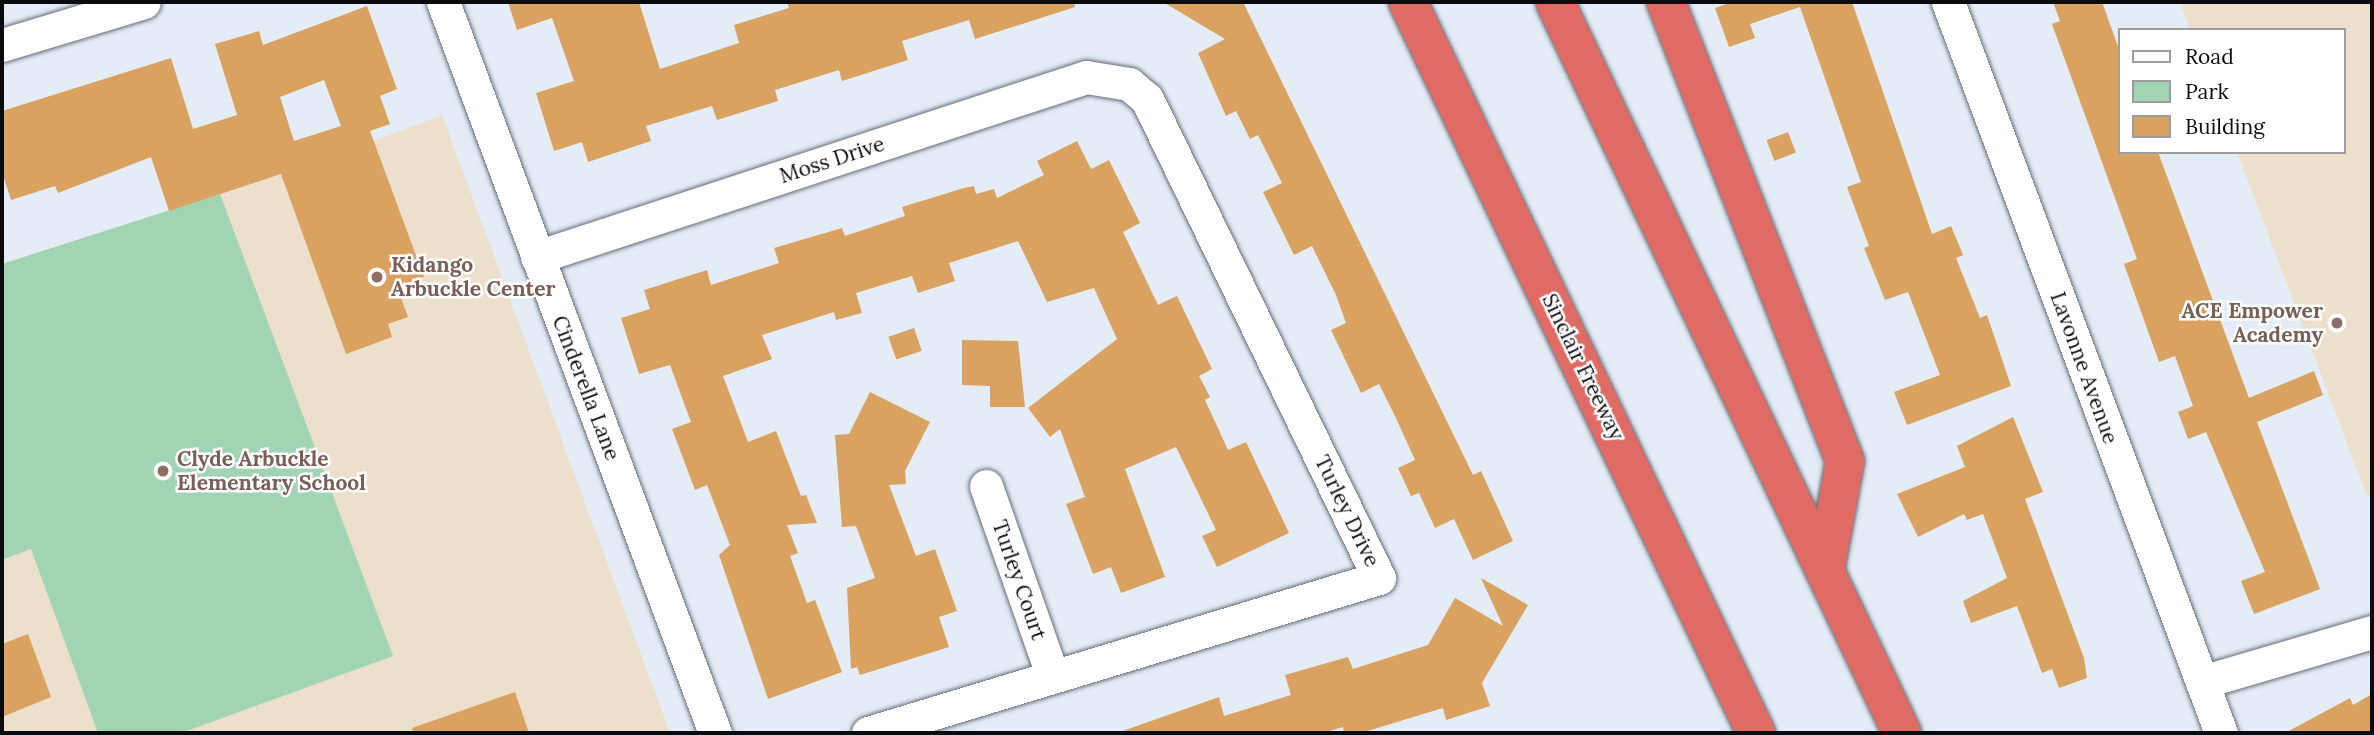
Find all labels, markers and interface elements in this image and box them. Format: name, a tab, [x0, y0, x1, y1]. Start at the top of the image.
legend	[2118, 28, 2346, 154]
text: Road	[2185, 43, 2234, 70]
text: Park	[2185, 78, 2229, 105]
text: Building	[2185, 113, 2265, 140]
street label: Moss Drive	[776, 131, 888, 189]
place label: Kidango Arbuckle Center	[391, 252, 556, 302]
marker: Kidango Arbuckle Center	[369, 269, 385, 285]
street label: Lavonne Avenue	[2045, 289, 2123, 447]
street label: Sinclair Freeway	[1537, 290, 1629, 444]
place label: ACE Empower Academy	[2182, 298, 2323, 348]
street label: Cinderella Lane	[547, 312, 625, 464]
marker: ACE Empower Academy	[2329, 315, 2345, 331]
place label: Clyde Arbuckle Elementary School	[177, 446, 366, 496]
street label: Turley Drive	[1309, 451, 1385, 571]
marker: Clyde Arbuckle Elementary School	[155, 463, 171, 479]
street label: Turley Court	[987, 517, 1051, 643]

